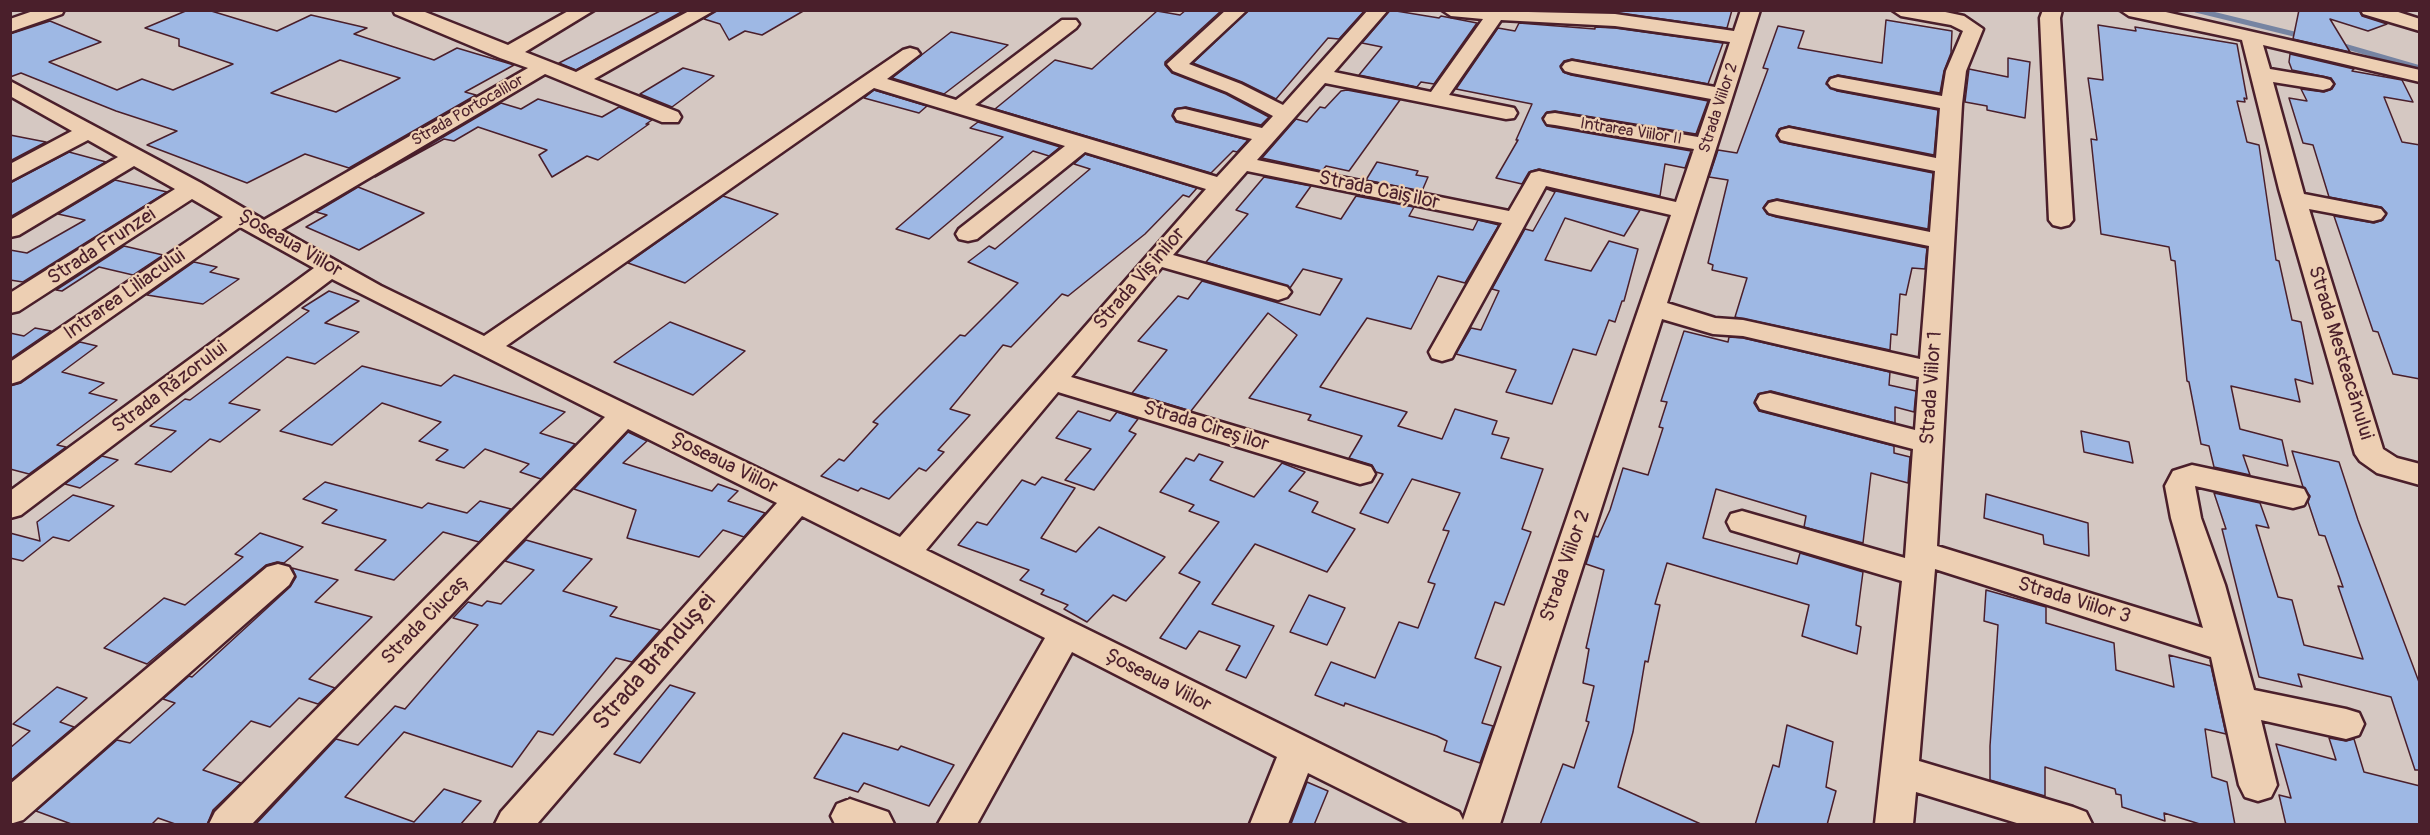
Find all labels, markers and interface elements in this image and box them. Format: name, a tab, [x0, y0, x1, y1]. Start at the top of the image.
street label: Strada Viilor 2	[1695, 61, 1743, 155]
street label: Strada Portocalilor	[409, 71, 527, 151]
street label: Intrarea Viilor II	[1579, 114, 1683, 150]
street label: Strada Caișilor	[1316, 166, 1442, 216]
street label: Strada Frunzei	[43, 203, 161, 291]
street label: Șoseaua Viilor	[234, 205, 346, 283]
street label: Strada Vișinilor	[1089, 223, 1191, 335]
street label: Intrarea Liliacului	[60, 244, 190, 346]
street label: Strada Mesteacănului	[2302, 263, 2378, 443]
street label: Strada Viilor 1	[1916, 331, 1948, 445]
street label: Strada Răzorului	[108, 337, 232, 439]
street label: Strada Cireșilor	[1140, 396, 1272, 458]
street label: Șoseaua Viilor	[667, 428, 781, 500]
street label: Strada Viilor 2	[1536, 507, 1596, 625]
street label: Strada Ciucaș	[377, 570, 475, 670]
street label: Strada Viilor 3	[2015, 572, 2133, 630]
street label: Strada Brândușei	[587, 587, 723, 737]
street label: Șoseaua Viilor	[1101, 644, 1215, 718]

